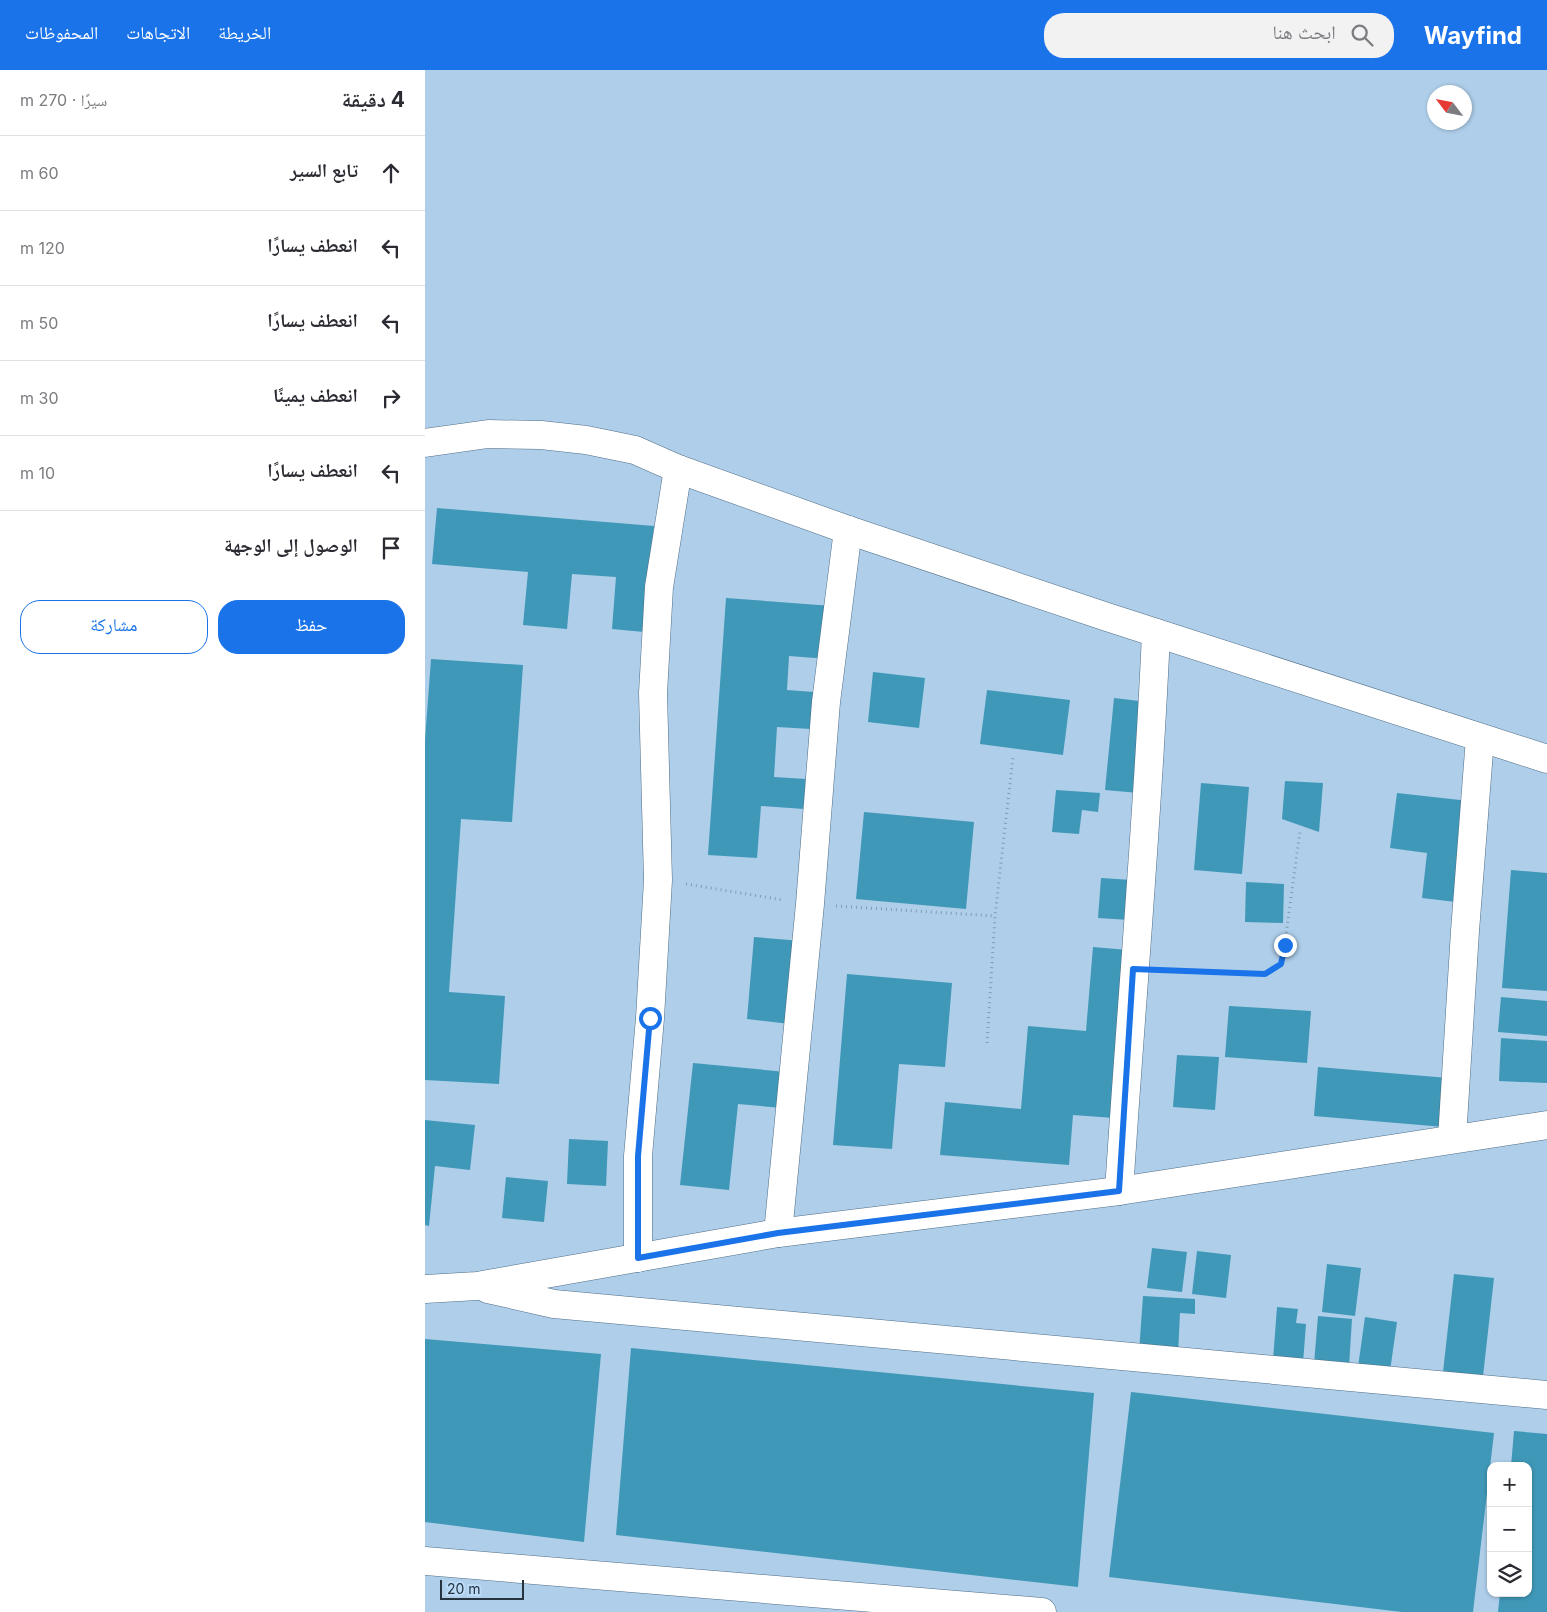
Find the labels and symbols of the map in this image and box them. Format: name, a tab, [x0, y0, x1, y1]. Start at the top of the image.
north arrow	[1427, 85, 1472, 130]
route end	[1274, 934, 1297, 957]
route start	[639, 1007, 662, 1030]
scale bar	[440, 1577, 524, 1600]

